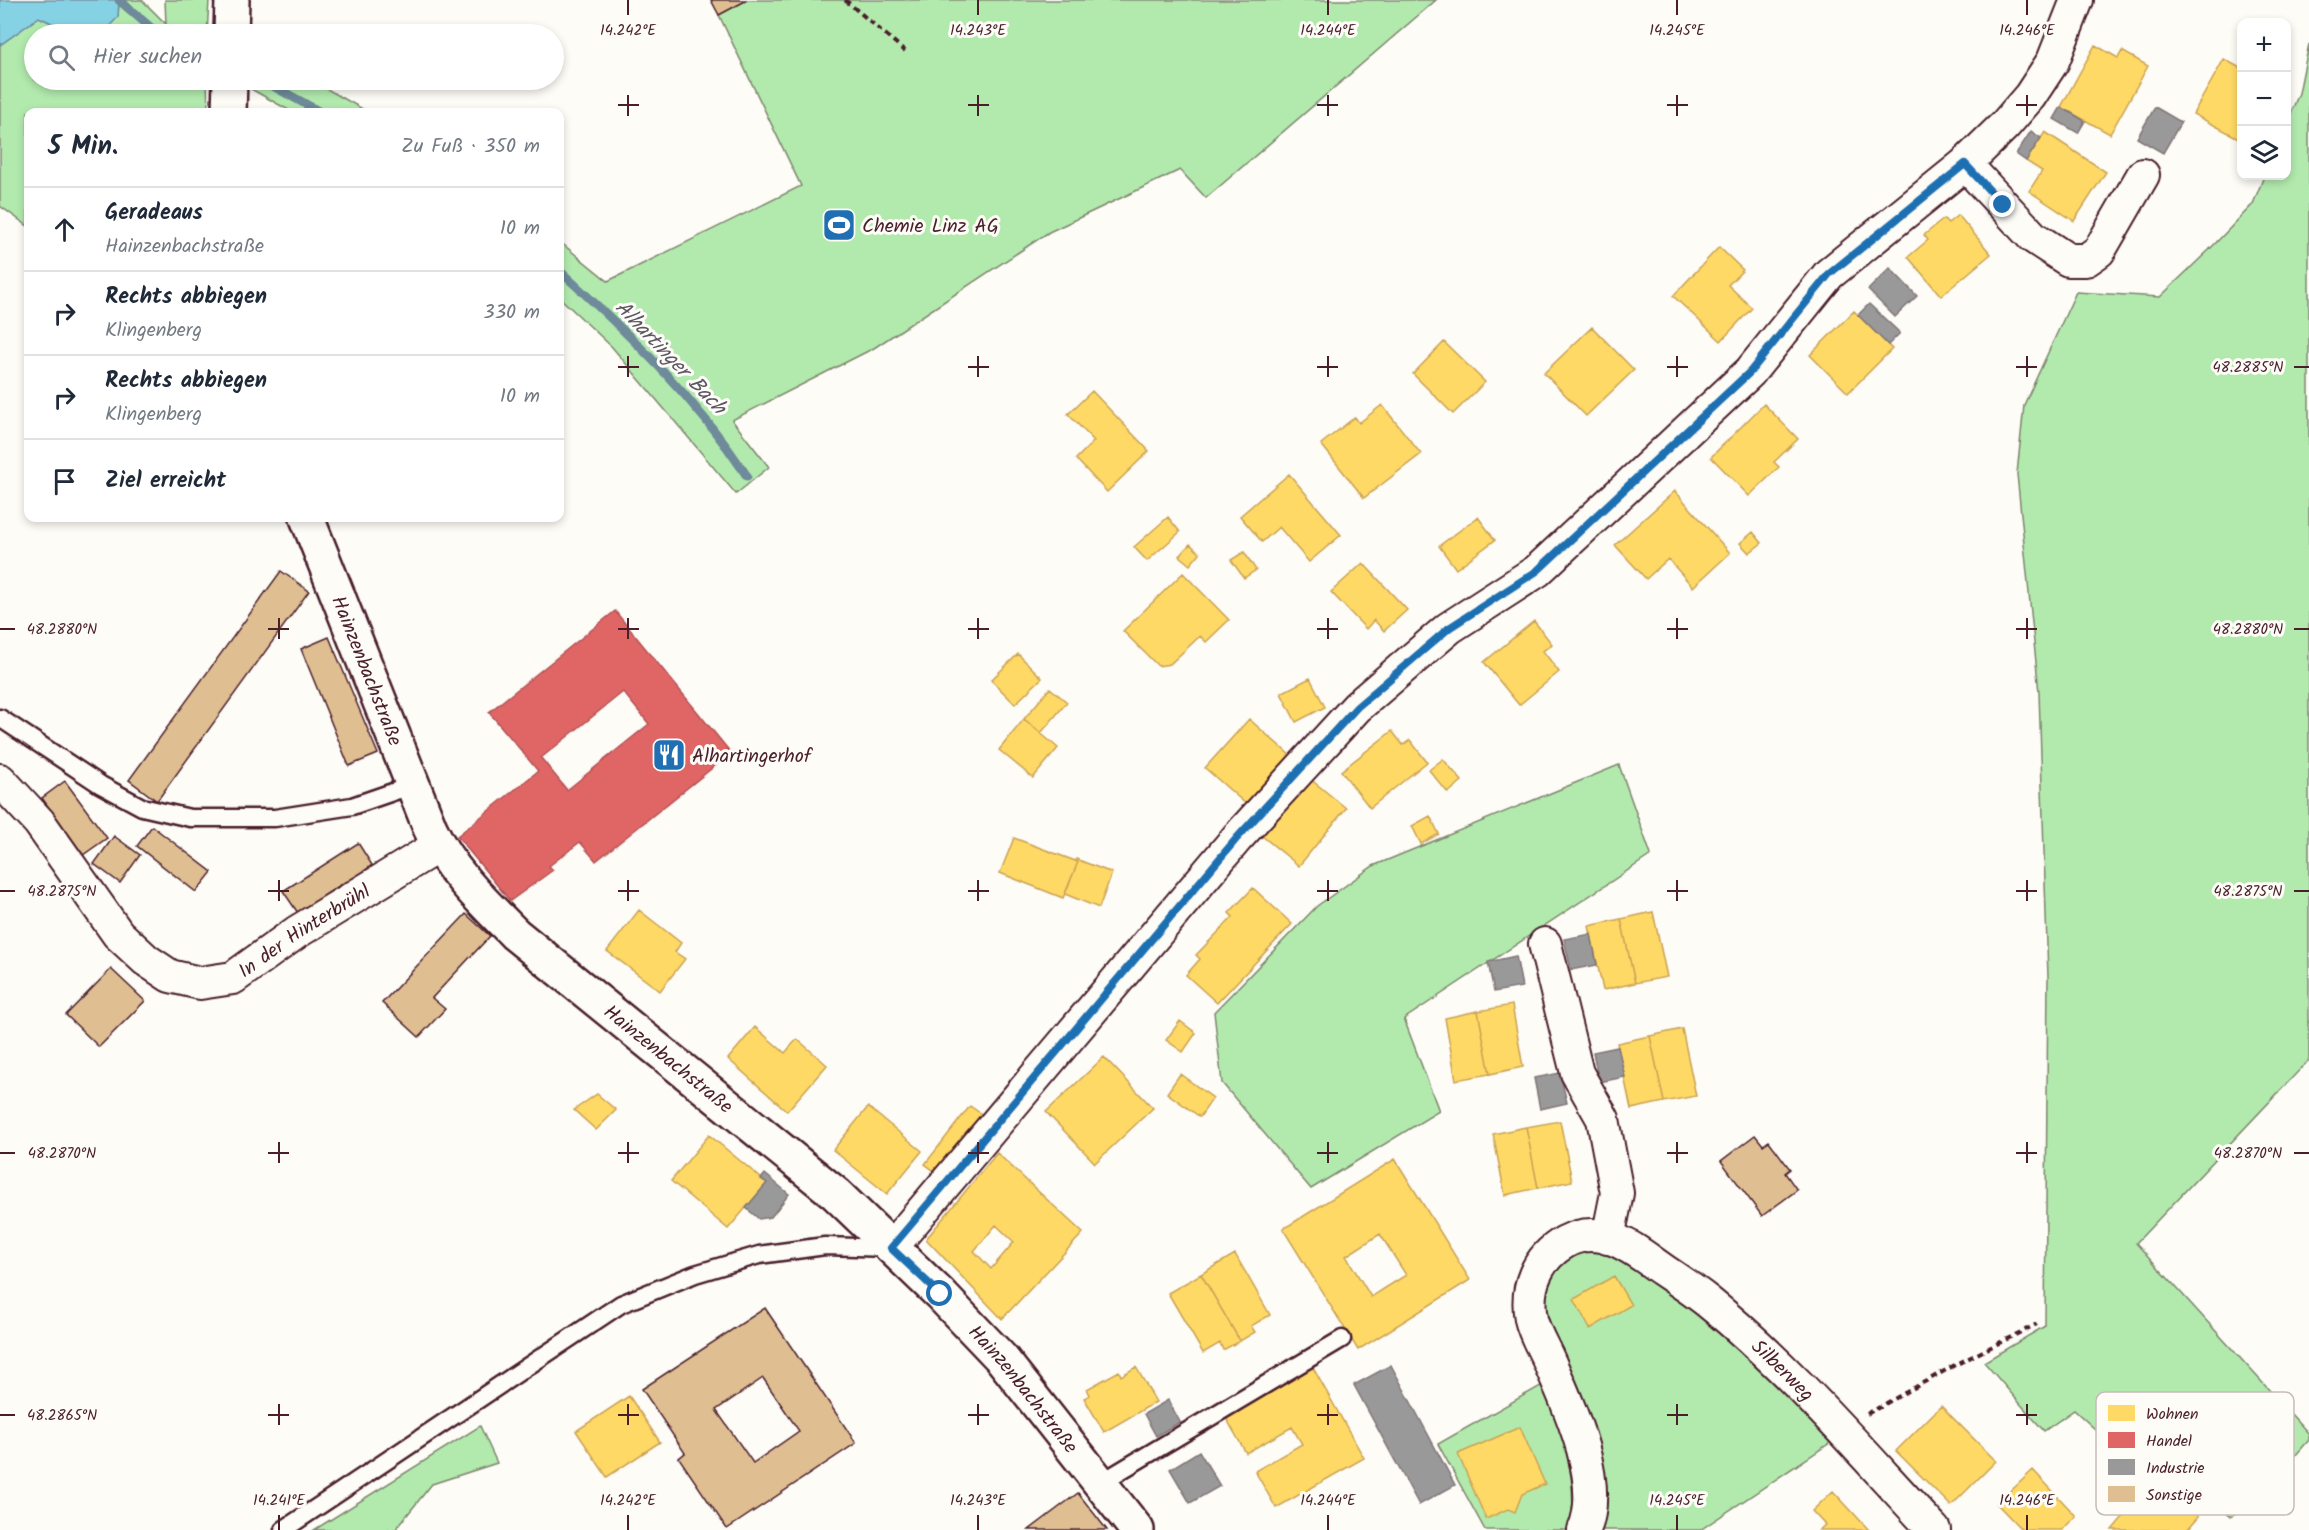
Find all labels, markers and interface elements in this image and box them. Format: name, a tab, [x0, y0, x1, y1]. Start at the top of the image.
map controls	[2237, 18, 2291, 180]
button: +	[2237, 18, 2291, 72]
text: 14.242°E	[600, 19, 657, 43]
text: 14.243°E	[950, 19, 1007, 43]
text: 14.244°E	[1300, 19, 1357, 43]
text: 14.245°E	[1649, 19, 1706, 43]
text: 14.246°E	[1999, 19, 2056, 43]
search box	[24, 24, 564, 90]
text: Hier suchen	[93, 40, 202, 75]
icon: search	[45, 41, 78, 74]
button: −	[2237, 72, 2291, 126]
text: 5 Min.	[48, 126, 118, 168]
button: layers	[2237, 126, 2291, 180]
text: Zu Fuß · 350 m	[401, 131, 540, 163]
route end	[1989, 191, 2015, 217]
text: Geradeaus	[105, 196, 203, 231]
sports icon: Chemie Linz AG	[821, 207, 857, 243]
place label: Chemie Linz AG	[862, 211, 999, 243]
icon: ahead	[48, 213, 81, 246]
text: 10 m	[500, 213, 540, 245]
text: Hainzenbachstraße	[105, 231, 264, 263]
text: Rechts abbiegen	[105, 280, 267, 315]
water label: Alhartinger Bach	[606, 293, 735, 424]
icon: right	[48, 297, 81, 330]
text: 330 m	[483, 297, 540, 329]
text: Klingenberg	[105, 315, 202, 347]
text: 48.2885°N	[2213, 356, 2283, 380]
text: Rechts abbiegen	[105, 364, 267, 399]
icon: right	[48, 381, 81, 414]
text: 10 m	[500, 381, 540, 413]
text: Klingenberg	[105, 399, 202, 431]
text: Ziel erreicht	[105, 464, 226, 499]
icon: arrive	[48, 465, 81, 498]
street label: Hainzenbachstraße	[321, 591, 410, 751]
text: 48.2880°N	[27, 618, 97, 642]
text: 48.2880°N	[2213, 618, 2283, 642]
restaurant icon: Alhartingerhof	[651, 737, 687, 773]
place label: Alhartingerhof	[692, 741, 814, 773]
street label: In der Hinterbrühl	[232, 877, 377, 987]
text: 48.2875°N	[28, 880, 96, 904]
text: 48.2875°N	[2214, 880, 2282, 904]
street label: Hainzenbachstraße	[596, 998, 739, 1123]
text: 48.2870°N	[28, 1142, 96, 1166]
text: 48.2870°N	[2214, 1142, 2282, 1166]
route start	[926, 1280, 952, 1306]
street label: Hainzenbachstraße	[959, 1318, 1085, 1461]
street label: Silberweg	[1743, 1332, 1821, 1410]
legend	[2096, 1392, 2294, 1515]
text: Wohnen	[2146, 1402, 2199, 1427]
text: 48.2865°N	[27, 1404, 97, 1428]
text: Handel	[2146, 1429, 2192, 1454]
text: Industrie	[2146, 1456, 2204, 1481]
text: Sonstige	[2146, 1483, 2202, 1508]
text: 14.241°E	[253, 1489, 306, 1513]
text: 14.242°E	[600, 1489, 657, 1513]
text: 14.243°E	[950, 1489, 1007, 1513]
text: 14.244°E	[1300, 1489, 1357, 1513]
text: 14.245°E	[1649, 1489, 1706, 1513]
text: 14.246°E	[1999, 1489, 2056, 1513]

